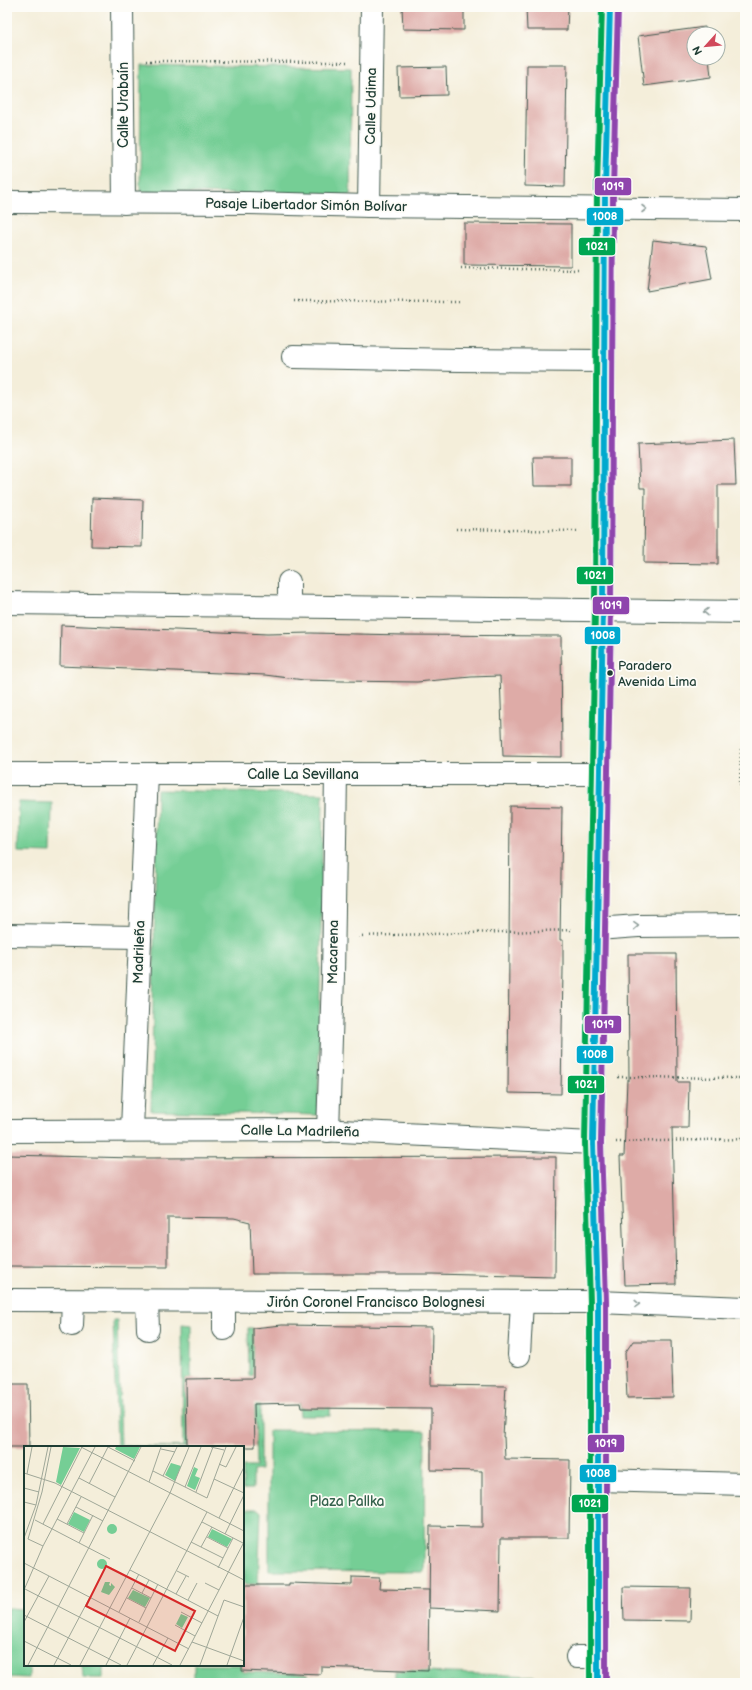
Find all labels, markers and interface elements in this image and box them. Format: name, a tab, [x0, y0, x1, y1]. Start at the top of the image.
north arrow	[686, 26, 726, 66]
text: N	[690, 44, 705, 57]
street label: Calle Urabaín	[115, 62, 132, 148]
street label: Calle Udima	[362, 67, 380, 145]
line badge: 1019	[594, 177, 632, 196]
text: 1019	[602, 180, 624, 193]
street label: Pasaje Libertador Simón Bolívar	[205, 195, 408, 215]
one-way arrow	[641, 205, 647, 213]
line badge: 1008	[586, 207, 624, 226]
text: 1008	[593, 210, 618, 223]
line badge: 1021	[578, 237, 616, 256]
text: 1021	[586, 240, 608, 253]
line badge: 1021	[576, 566, 614, 585]
text: 1021	[584, 569, 606, 582]
line badge: 1019	[592, 596, 630, 615]
text: 1019	[600, 599, 622, 612]
one-way arrow	[703, 607, 709, 616]
line badge: 1008	[584, 626, 621, 645]
text: 1008	[591, 629, 616, 642]
place label: Paradero Avenida Lima	[618, 658, 697, 690]
marker: Paradero Avenida Lima	[605, 668, 615, 678]
street label: Calle La Sevillana	[247, 766, 359, 783]
street label: Madrileña	[129, 920, 149, 984]
street label: Macarena	[324, 920, 342, 984]
one-way arrow	[633, 922, 639, 931]
line badge: 1019	[584, 1015, 622, 1034]
text: 1019	[592, 1018, 614, 1031]
line badge: 1008	[576, 1045, 614, 1064]
text: 1008	[583, 1048, 608, 1061]
line badge: 1021	[567, 1075, 605, 1094]
text: 1021	[575, 1078, 597, 1091]
street label: Calle La Madrileña	[240, 1121, 360, 1141]
street label: Jirón Coronel Francisco Bolognesi	[267, 1294, 485, 1311]
one-way arrow	[634, 1300, 640, 1308]
line badge: 1019	[587, 1434, 625, 1453]
text: 1019	[595, 1437, 617, 1450]
inset map	[24, 1446, 244, 1666]
line badge: 1008	[579, 1464, 617, 1483]
text: 1008	[586, 1467, 611, 1480]
park label: Plaza Pallka	[310, 1493, 385, 1510]
line badge: 1021	[571, 1494, 609, 1513]
text: 1021	[579, 1497, 601, 1510]

